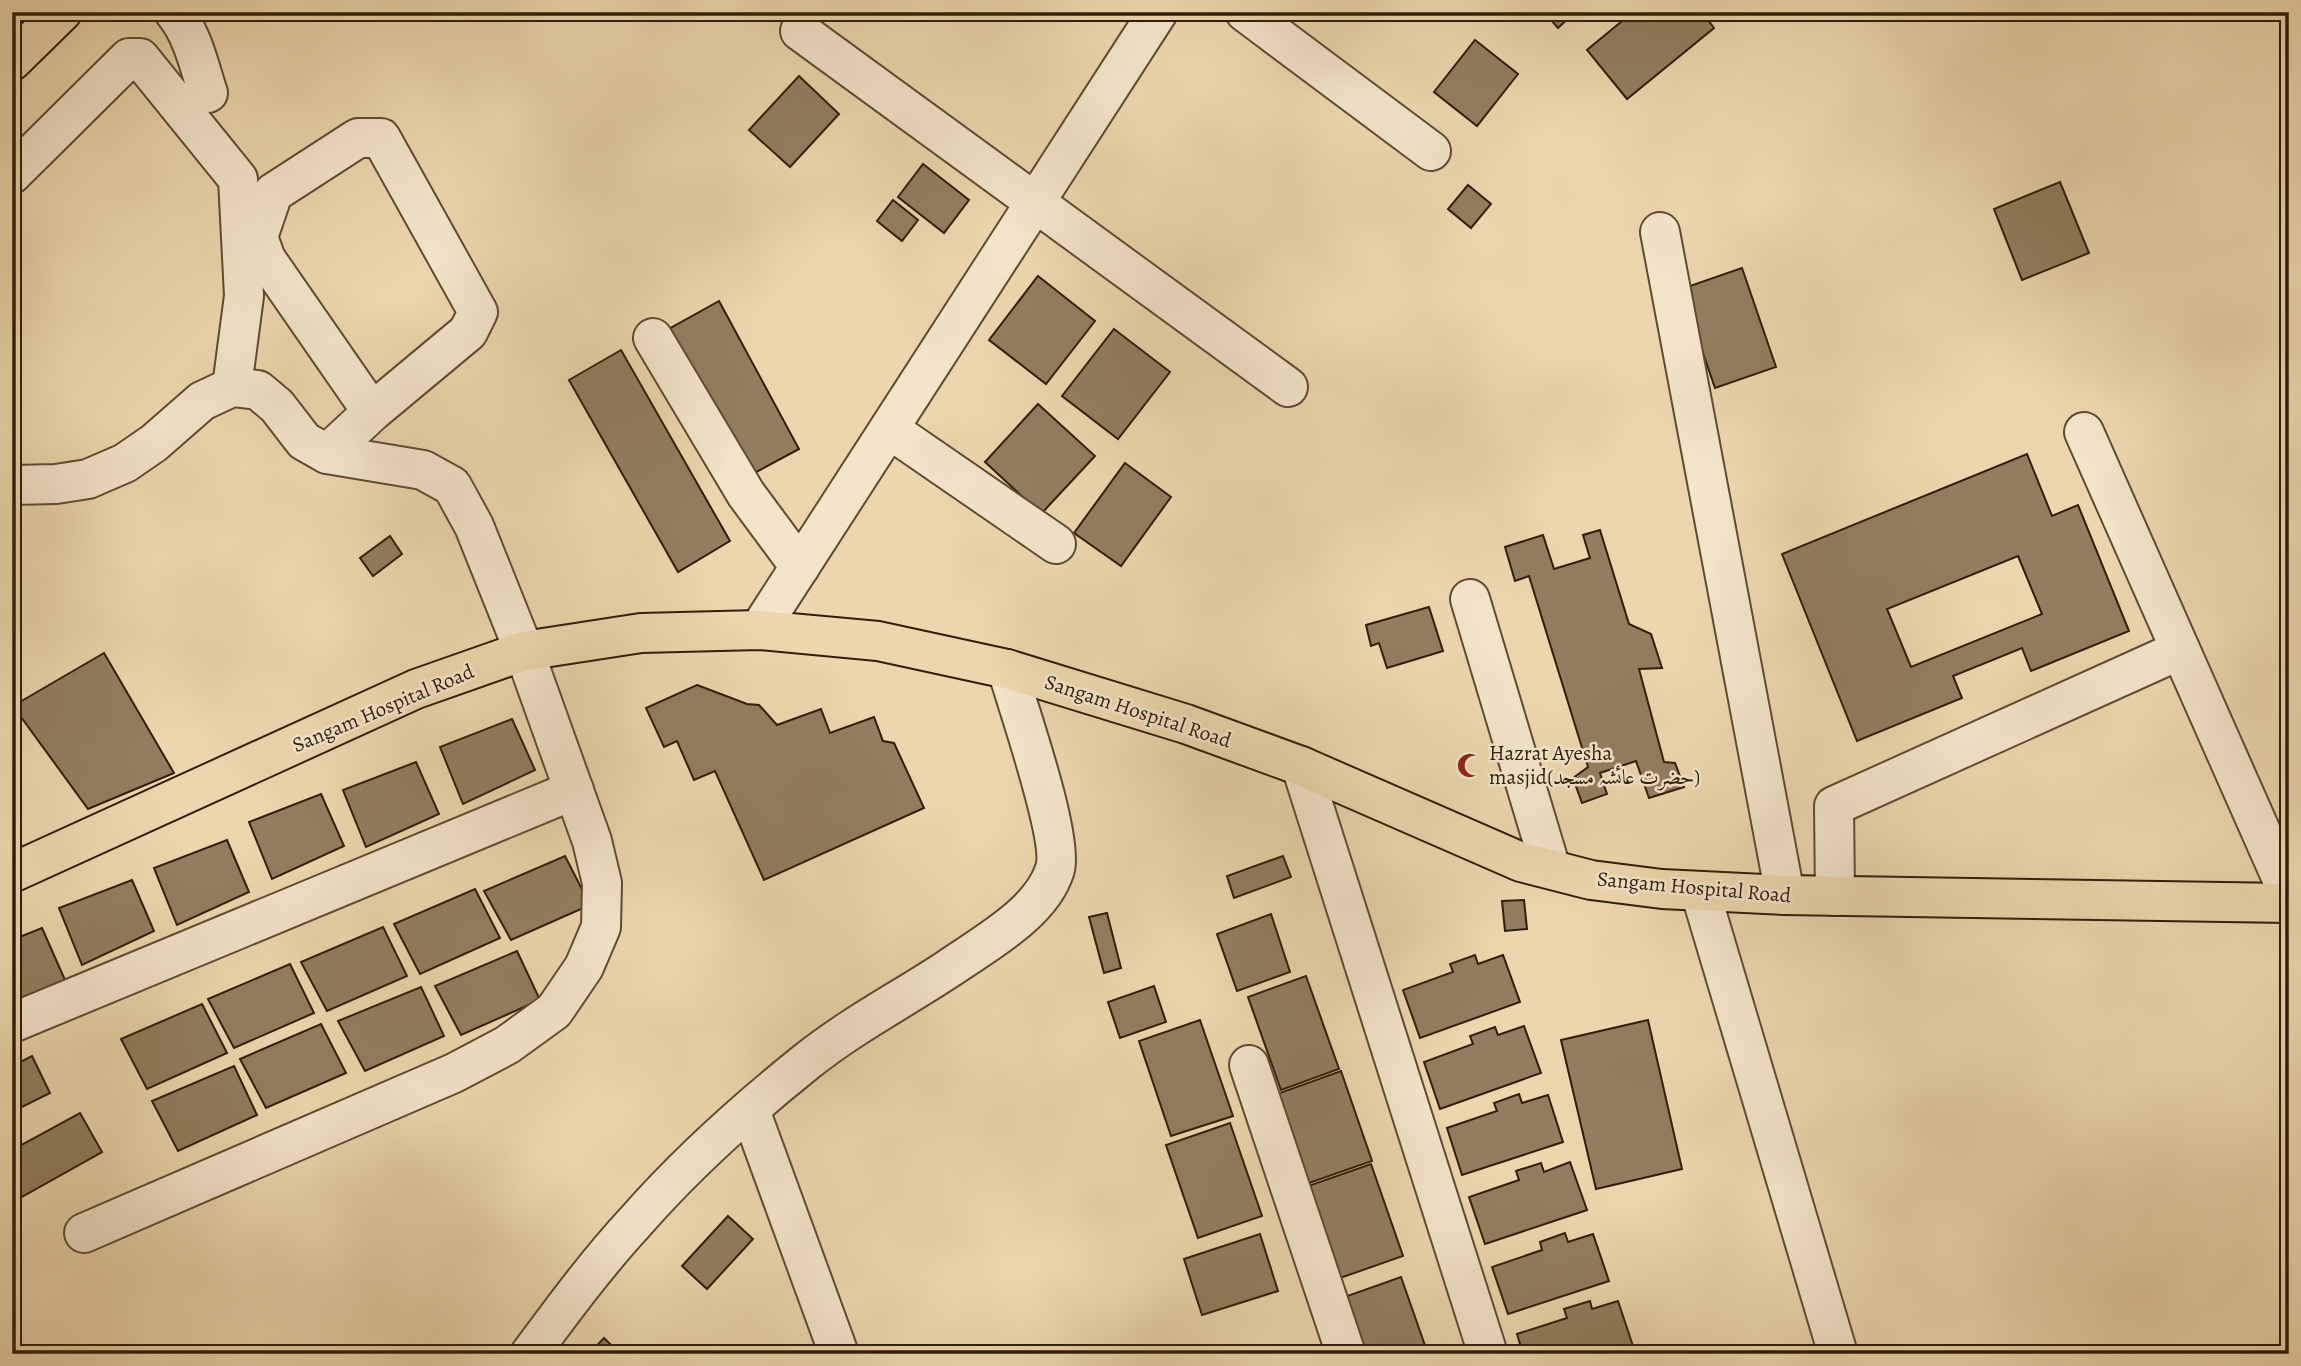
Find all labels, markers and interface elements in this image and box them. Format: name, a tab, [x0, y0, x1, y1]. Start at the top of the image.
street label: Sangam Hospital Road	[288, 657, 479, 759]
street label: Sangam Hospital Road	[1041, 668, 1236, 755]
place label: Hazrat Ayesha masjid(حضرت عائشہ مسجد)	[1489, 739, 1700, 791]
mosque icon: Hazrat Ayesha masjid(حضرت عائشہ مسجد)	[1455, 751, 1483, 779]
street label: Sangam Hospital Road	[1596, 865, 1793, 909]

